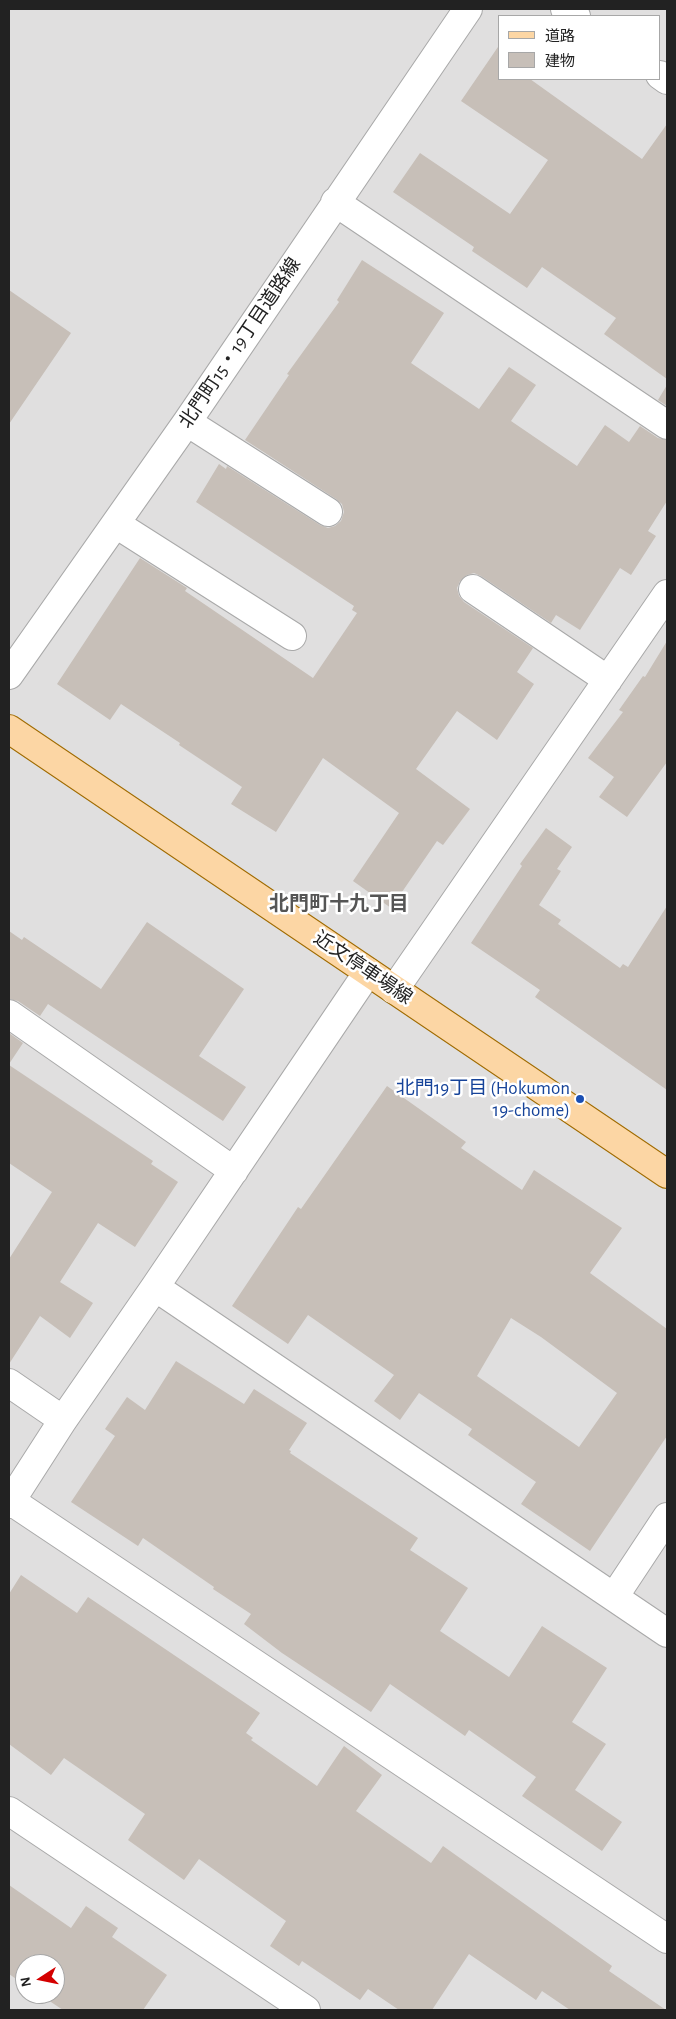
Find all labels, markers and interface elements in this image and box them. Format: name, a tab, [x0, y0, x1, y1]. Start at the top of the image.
legend	[498, 15, 661, 80]
text: 道路	[545, 29, 575, 44]
text: 建物	[545, 54, 575, 69]
street label: 北門町15・19丁目道路線	[174, 253, 306, 433]
district label: 北門町十九丁目	[269, 892, 409, 916]
street label: 近文停車場線	[309, 927, 417, 1009]
place label: 北門19丁目 (Hokumon 19-chome)	[396, 1077, 570, 1121]
marker: 北門19丁目 (Hokumon 19-chome)	[574, 1093, 586, 1105]
north arrow	[15, 1954, 65, 2004]
text: N	[18, 1976, 34, 1988]

